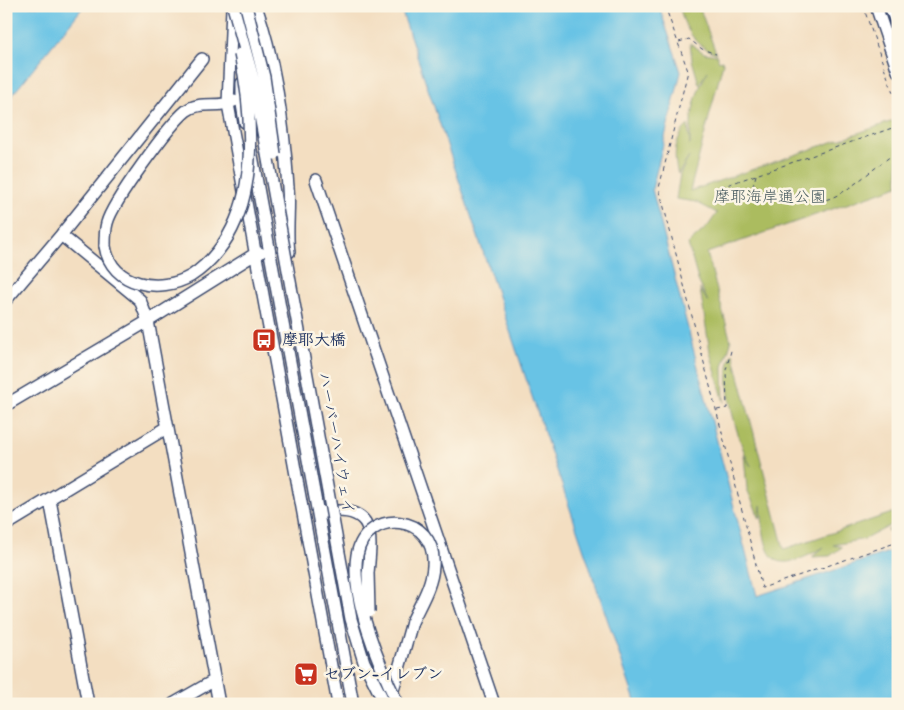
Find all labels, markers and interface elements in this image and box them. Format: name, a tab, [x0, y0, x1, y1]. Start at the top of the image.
park label: 摩耶海岸通公園	[714, 187, 826, 208]
bus stop icon: 摩耶大橋	[251, 327, 277, 353]
place label: 摩耶大橋	[282, 330, 346, 351]
street label: ハーバーハイウェイ	[313, 370, 359, 516]
supermarket icon: セブン-イレブン	[293, 661, 319, 687]
place label: セブン-イレブン	[324, 664, 443, 685]

